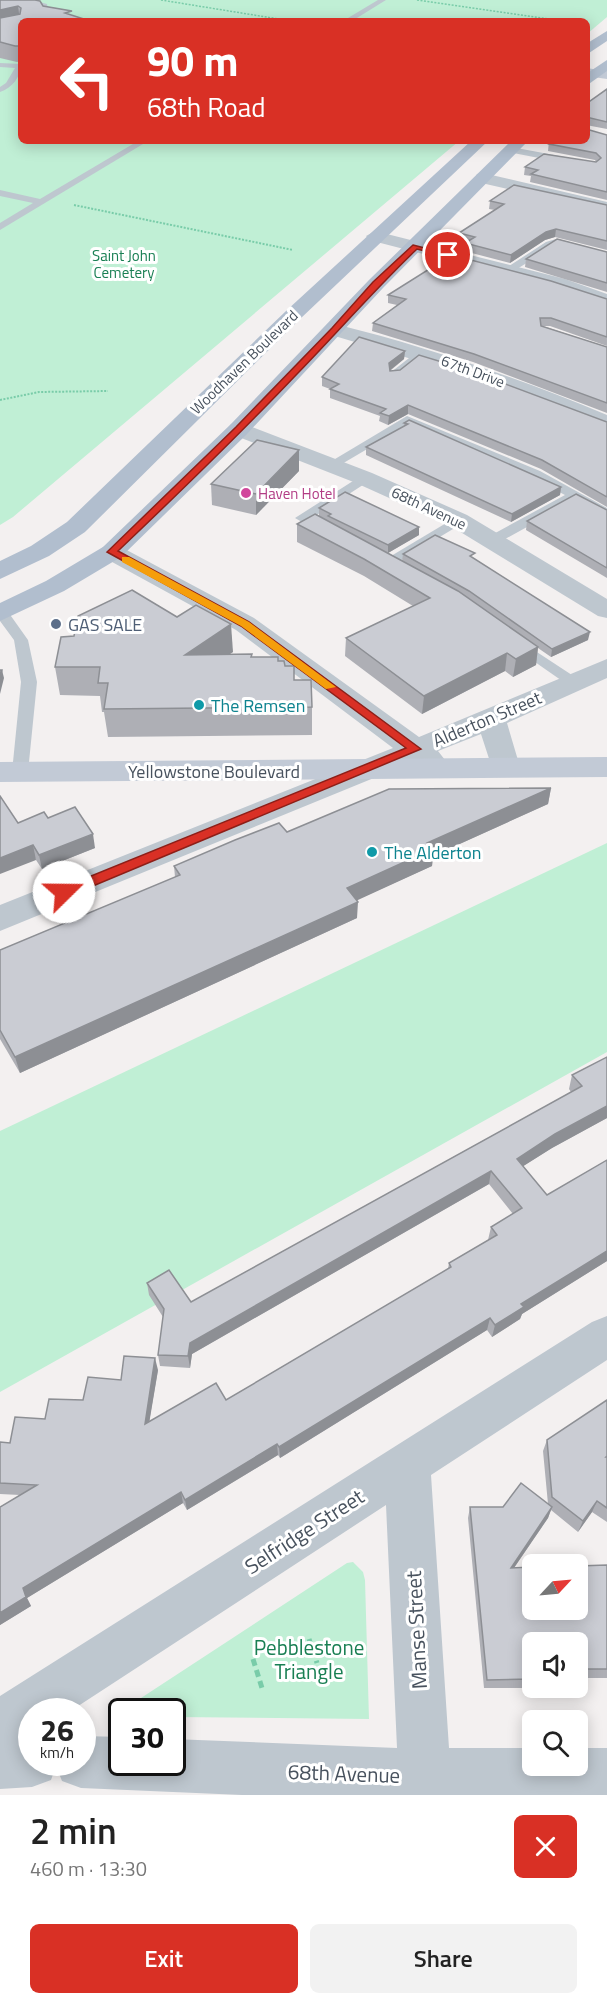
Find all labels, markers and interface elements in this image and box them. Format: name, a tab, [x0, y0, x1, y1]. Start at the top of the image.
text: 90 m	[147, 28, 239, 92]
icon: left	[48, 42, 126, 120]
text: 68th Road	[147, 86, 266, 127]
pin	[422, 229, 473, 280]
icon: arrive	[431, 238, 464, 271]
park label: Saint John Cemetery	[92, 244, 156, 284]
street label: Woodhaven Boulevard	[185, 304, 303, 420]
street label: 67th Drive	[438, 349, 508, 393]
street label: 68th Avenue	[388, 481, 470, 535]
place label: Haven Hotel	[258, 482, 336, 505]
marker: Haven Hotel	[239, 486, 253, 500]
place label: GAS SALE	[68, 611, 142, 638]
marker: GAS SALE	[49, 617, 63, 631]
street label: Alderton Street	[429, 684, 546, 754]
place label: The Remsen	[211, 692, 305, 719]
marker: The Remsen	[192, 698, 206, 712]
street label: Yellowstone Boulevard	[128, 758, 300, 785]
place label: The Alderton	[384, 839, 481, 866]
marker: The Alderton	[365, 845, 379, 859]
position arrow	[32, 860, 96, 924]
street label: Selfridge Street	[238, 1480, 371, 1582]
north arrow	[522, 1554, 588, 1620]
map controls	[522, 1554, 588, 1776]
street label: Manse Street	[397, 1569, 435, 1690]
park label: Pebblestone Triangle	[254, 1631, 364, 1687]
button: sound	[522, 1632, 588, 1698]
speed limit sign: 30	[108, 1698, 186, 1776]
text: 26	[40, 1707, 74, 1753]
button: search	[522, 1710, 588, 1776]
text: km/h	[40, 1741, 74, 1764]
street label: 68th Avenue	[287, 1755, 401, 1791]
text: 2 min	[30, 1803, 117, 1858]
button: close	[514, 1815, 577, 1878]
text: 460 m · 13:30	[30, 1853, 147, 1884]
button: Exit	[30, 1924, 298, 1993]
button: Share	[310, 1924, 577, 1993]

